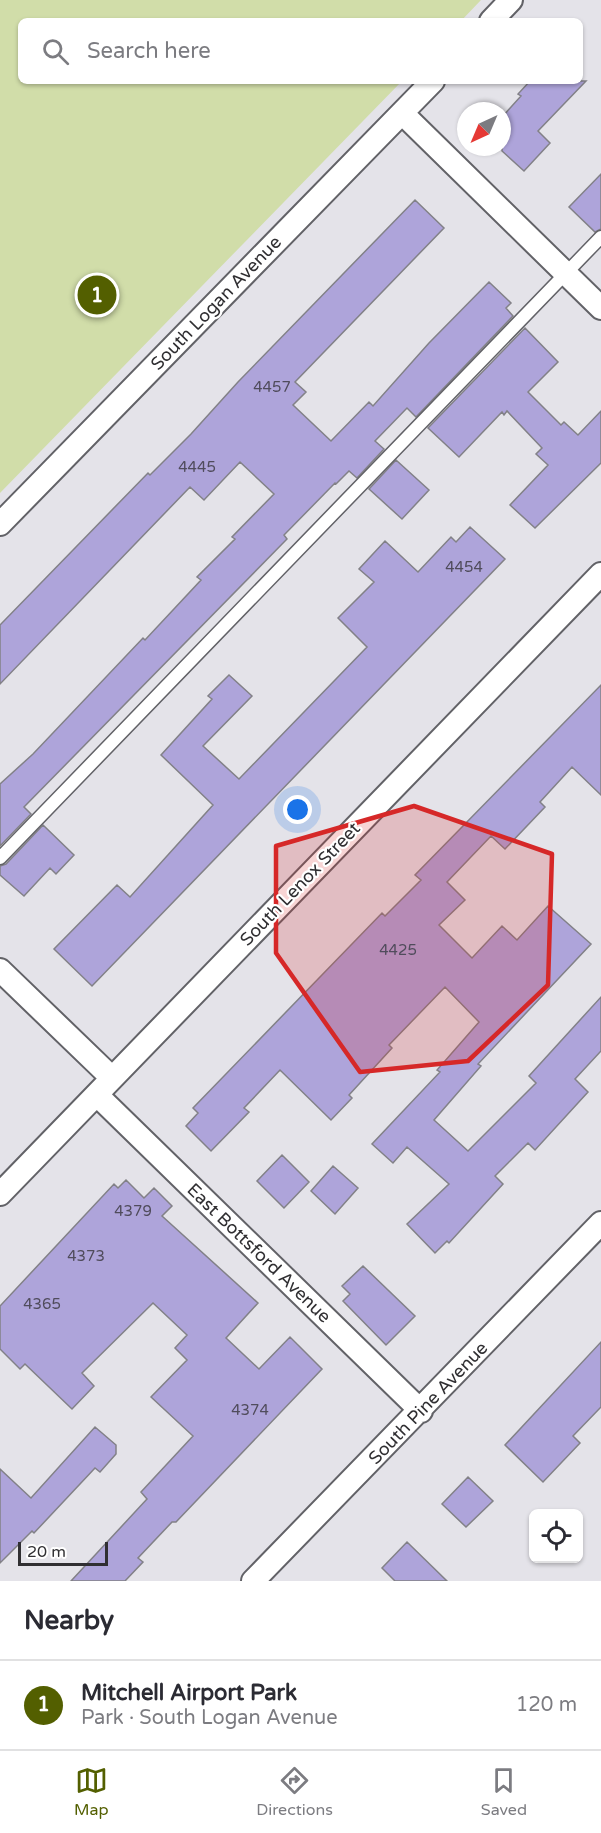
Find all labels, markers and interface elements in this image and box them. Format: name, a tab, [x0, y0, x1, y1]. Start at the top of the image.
search box	[18, 18, 583, 84]
icon: search	[39, 35, 72, 68]
text: Search here	[87, 38, 211, 64]
north arrow	[457, 102, 511, 156]
street label: South Logan Avenue	[146, 231, 286, 375]
pin: 1	[78, 272, 116, 318]
house number: 4457	[253, 378, 291, 396]
house number: 4445	[178, 458, 216, 476]
house number: 4454	[445, 558, 483, 576]
your location	[283, 795, 312, 824]
street label: South Lenox Street	[235, 817, 365, 950]
house number: 4425	[379, 941, 417, 959]
street label: East Bottsford Avenue	[182, 1179, 336, 1327]
house number: 4379	[114, 1202, 152, 1220]
house number: 4373	[67, 1247, 105, 1265]
house number: 4365	[23, 1295, 61, 1313]
street label: South Pine Avenue	[364, 1337, 492, 1469]
house number: 4374	[231, 1401, 269, 1419]
map controls	[529, 1509, 583, 1563]
button: locate	[529, 1509, 583, 1563]
scale bar	[18, 1539, 108, 1566]
text: 20 m	[27, 1542, 66, 1562]
text: Nearby	[24, 1605, 114, 1636]
text: Mitchell Airport Park	[81, 1680, 297, 1706]
text: 1	[37, 1693, 50, 1717]
text: 120 m	[516, 1693, 577, 1717]
text: Park · South Logan Avenue	[81, 1706, 338, 1730]
tab: Map	[74, 1764, 108, 1820]
tab: Directions	[256, 1764, 333, 1820]
tab: Saved	[481, 1764, 527, 1820]

